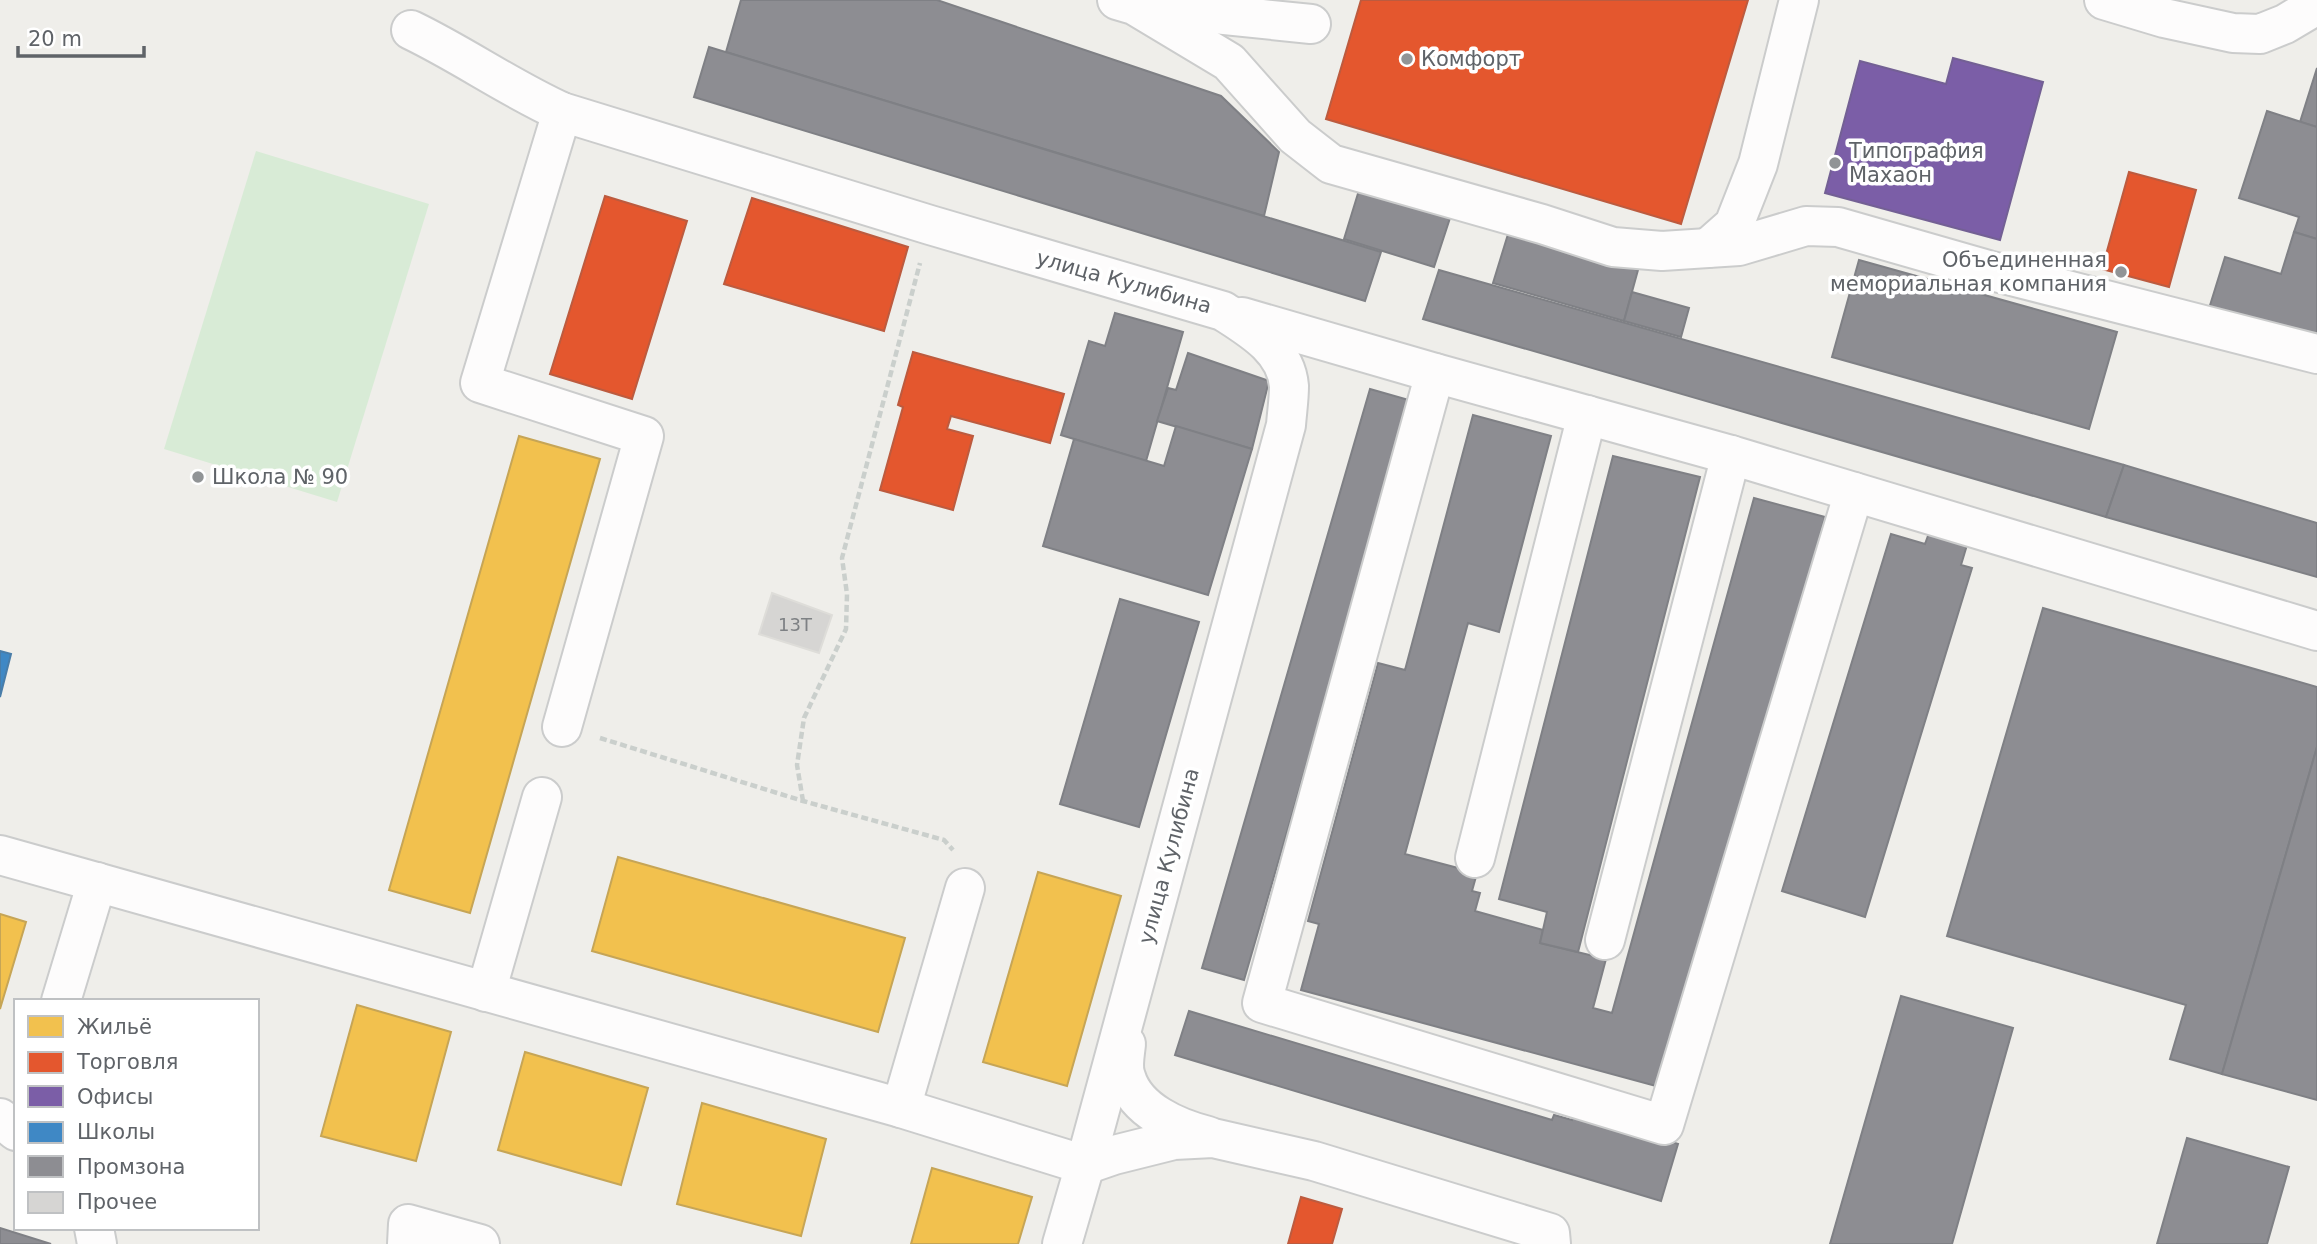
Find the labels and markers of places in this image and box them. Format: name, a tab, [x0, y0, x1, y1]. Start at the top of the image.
place label: Комфорт	[1421, 47, 1521, 71]
marker: Комфорт	[1399, 51, 1415, 67]
place label: Типография Махаон	[1848, 139, 1984, 187]
marker: Типография Махаон	[1827, 155, 1843, 171]
place label: Объединенная мемориальная компания	[1830, 248, 2107, 296]
marker: Объединенная мемориальная компания	[2113, 264, 2129, 280]
place label: Школа № 90	[212, 465, 348, 489]
marker: Школа № 90	[190, 469, 206, 485]

